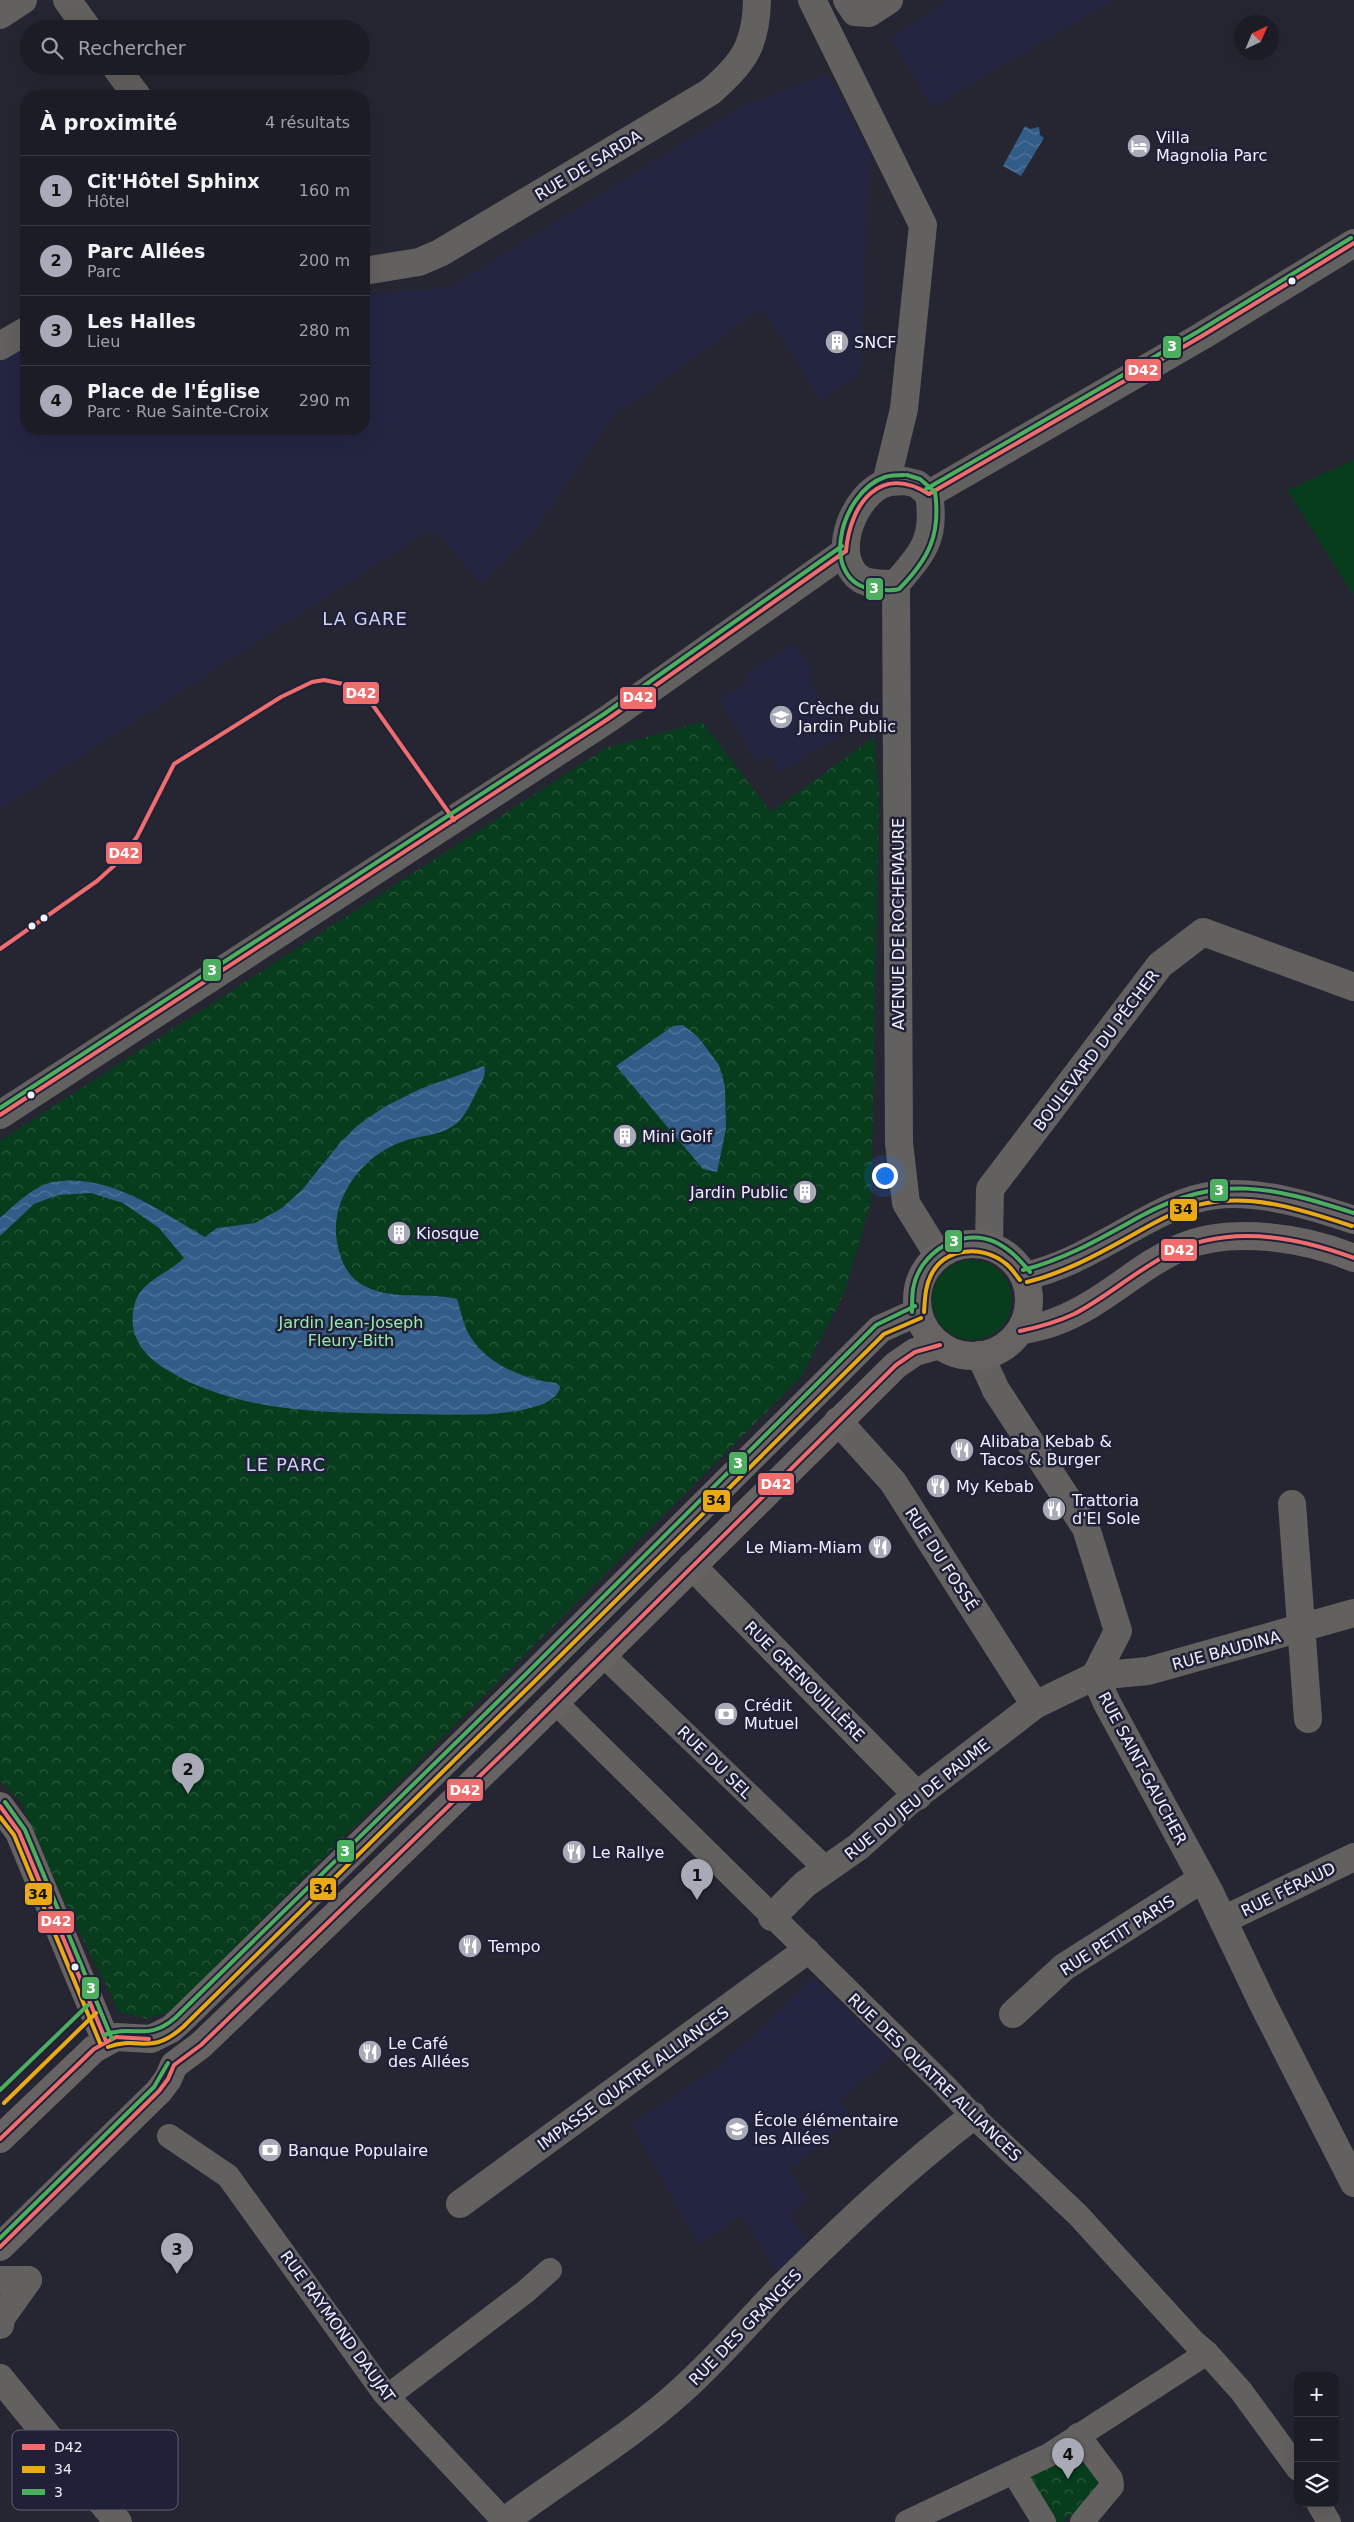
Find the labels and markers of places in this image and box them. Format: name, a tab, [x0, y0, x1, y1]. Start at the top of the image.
place label: Villa Magnolia Parc	[1156, 128, 1267, 165]
hotel icon: Villa Magnolia Parc	[1126, 133, 1152, 159]
unlabelled marker	[1287, 276, 1297, 286]
building icon: SNCF	[824, 329, 850, 355]
place label: SNCF	[854, 333, 897, 352]
place label: Crèche du Jardin Public	[797, 699, 896, 736]
school or university icon: Crèche du Jardin Public	[768, 704, 794, 730]
unlabelled marker	[39, 913, 49, 923]
unlabelled marker	[27, 921, 37, 931]
unlabelled marker	[26, 1090, 36, 1100]
building icon: Mini Golf	[612, 1123, 638, 1149]
place label: Mini Golf	[642, 1127, 713, 1146]
building icon: Jardin Public	[792, 1179, 818, 1205]
place label: Jardin Public	[689, 1183, 788, 1202]
building icon: Kiosque	[386, 1220, 412, 1246]
place label: Kiosque	[416, 1224, 479, 1243]
place label: Alibaba Kebab & Tacos & Burger	[979, 1432, 1112, 1469]
restaurant icon: Alibaba Kebab & Tacos & Burger	[949, 1437, 975, 1463]
restaurant icon: My Kebab	[925, 1473, 951, 1499]
place label: My Kebab	[956, 1477, 1034, 1496]
place label: Trattoria d'El Sole	[1071, 1491, 1140, 1528]
restaurant icon: Trattoria d'El Sole	[1041, 1496, 1067, 1522]
restaurant icon: Le Miam-Miam	[867, 1534, 893, 1560]
place label: Le Miam-Miam	[745, 1538, 862, 1557]
place label: Crédit Mutuel	[744, 1696, 799, 1733]
bank icon: Crédit Mutuel	[713, 1701, 739, 1727]
pin: 2	[172, 1753, 204, 1794]
restaurant icon: Le Rallye	[561, 1839, 587, 1865]
place label: Le Rallye	[592, 1843, 664, 1862]
pin: 1	[681, 1859, 713, 1900]
restaurant icon: Tempo	[457, 1933, 483, 1959]
place label: Tempo	[487, 1937, 540, 1956]
unlabelled marker	[70, 1962, 80, 1972]
place label: Le Café des Allées	[388, 2034, 469, 2071]
restaurant icon: Le Café des Allées	[357, 2039, 383, 2065]
place label: École élémentaire les Allées	[754, 2111, 898, 2148]
school or university icon: École élémentaire les Allées	[724, 2116, 750, 2142]
bank icon: Banque Populaire	[257, 2137, 283, 2163]
place label: Banque Populaire	[288, 2141, 428, 2160]
pin: 3	[161, 2233, 193, 2274]
pin: 4	[1052, 2438, 1084, 2479]

